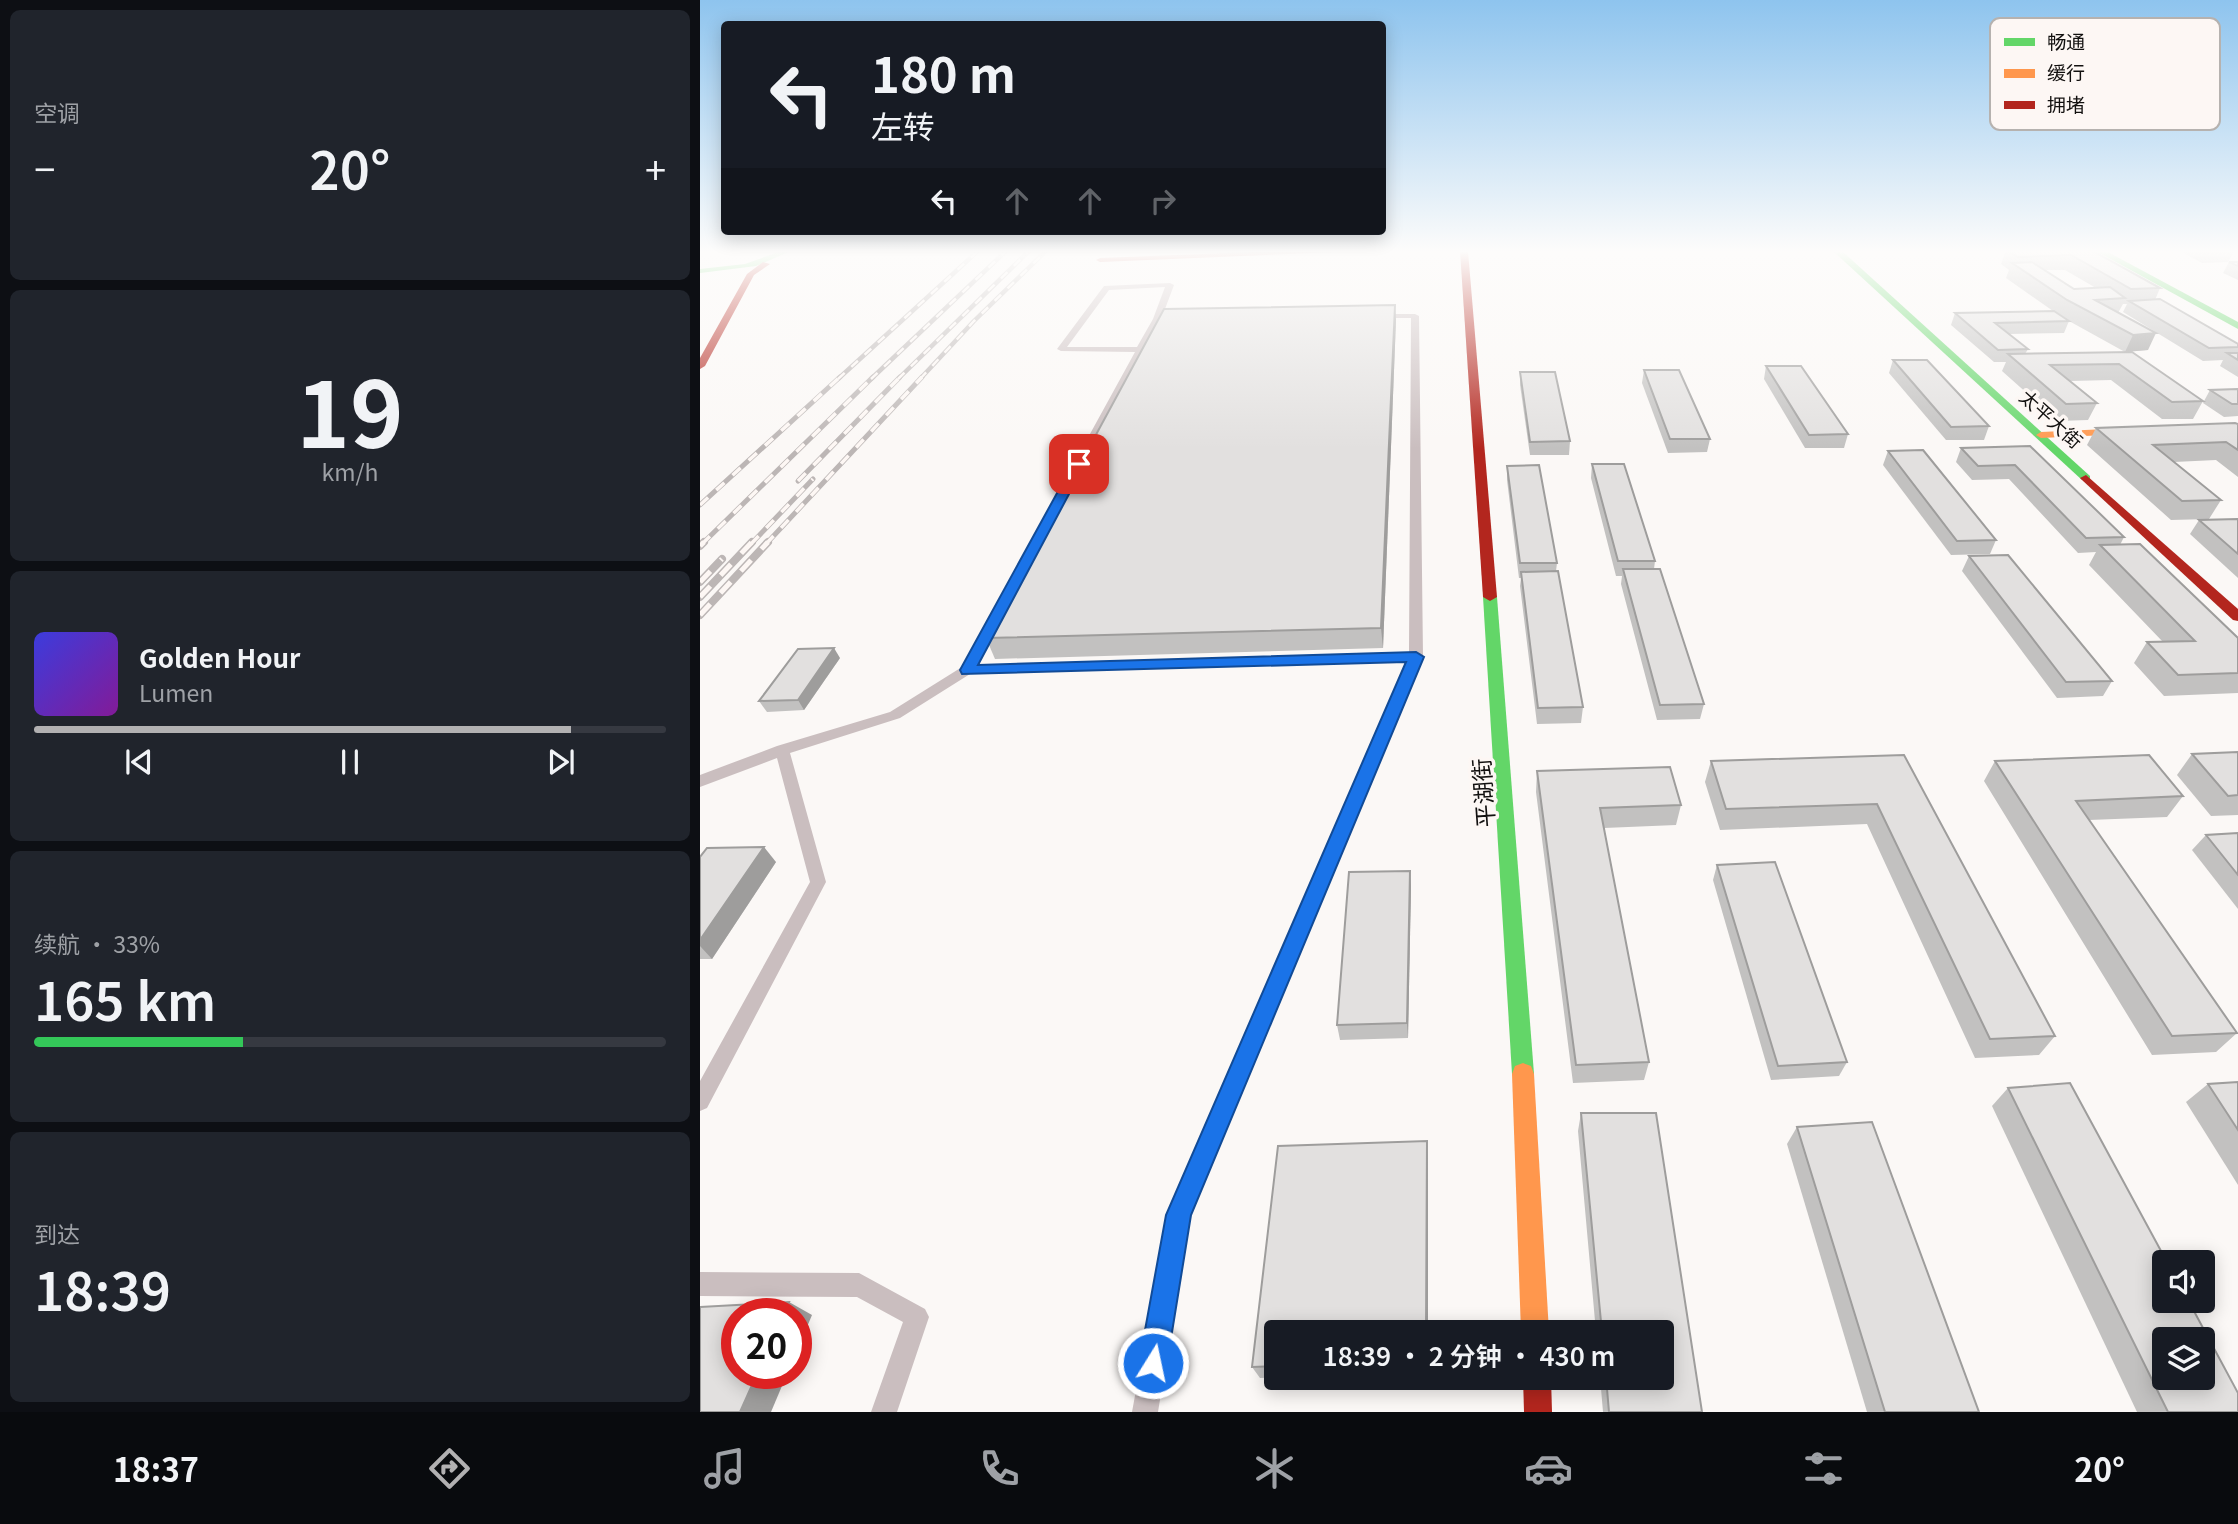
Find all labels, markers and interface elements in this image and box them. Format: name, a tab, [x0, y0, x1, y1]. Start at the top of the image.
legend	[1990, 18, 2220, 130]
text: 畅通	[2047, 27, 2085, 54]
text: 180 m	[871, 36, 1016, 107]
icon: left	[756, 49, 847, 140]
text: 缓行	[2047, 58, 2085, 85]
text: 拥堵	[2047, 90, 2085, 117]
text: 空调	[34, 95, 80, 129]
text: 左转	[871, 102, 935, 148]
text: 20°	[310, 130, 390, 205]
text: −	[34, 140, 55, 195]
text: +	[645, 140, 666, 195]
icon: left	[925, 182, 963, 220]
icon: ahead	[998, 182, 1036, 220]
icon: ahead	[1071, 182, 1109, 220]
icon: right	[1144, 182, 1182, 220]
text: 19	[296, 342, 404, 474]
street label: 太平大街	[2015, 383, 2089, 453]
pin	[1049, 434, 1109, 494]
icon: arrive	[1060, 445, 1098, 483]
text: km/h	[322, 454, 378, 488]
text: Golden Hour	[139, 638, 300, 675]
text: Lumen	[139, 675, 213, 709]
icon: previous	[120, 743, 158, 781]
icon: pause	[331, 743, 369, 781]
icon: next	[542, 743, 580, 781]
street label: 平湖街	[1463, 757, 1501, 829]
text: 续航 · 33%	[34, 926, 160, 960]
text: 165 km	[34, 961, 216, 1036]
text: 到达	[34, 1216, 80, 1250]
map controls	[2152, 1250, 2215, 1390]
button: sound	[2152, 1250, 2215, 1313]
text: 18:39	[34, 1251, 171, 1326]
speed limit sign: 20	[721, 1298, 812, 1389]
position arrow	[1116, 1326, 1190, 1400]
button: layers	[2152, 1327, 2215, 1390]
text: 18:39 · 2 分钟 · 430 m	[1323, 1336, 1615, 1373]
icon: directions	[425, 1444, 474, 1493]
icon: music	[700, 1444, 749, 1493]
icon: phone	[975, 1444, 1024, 1493]
icon: climate	[1250, 1444, 1299, 1493]
icon: car	[1524, 1444, 1573, 1493]
icon: filters	[1799, 1444, 1848, 1493]
text: 18:37	[113, 1445, 199, 1491]
text: 20°	[2074, 1445, 2125, 1491]

